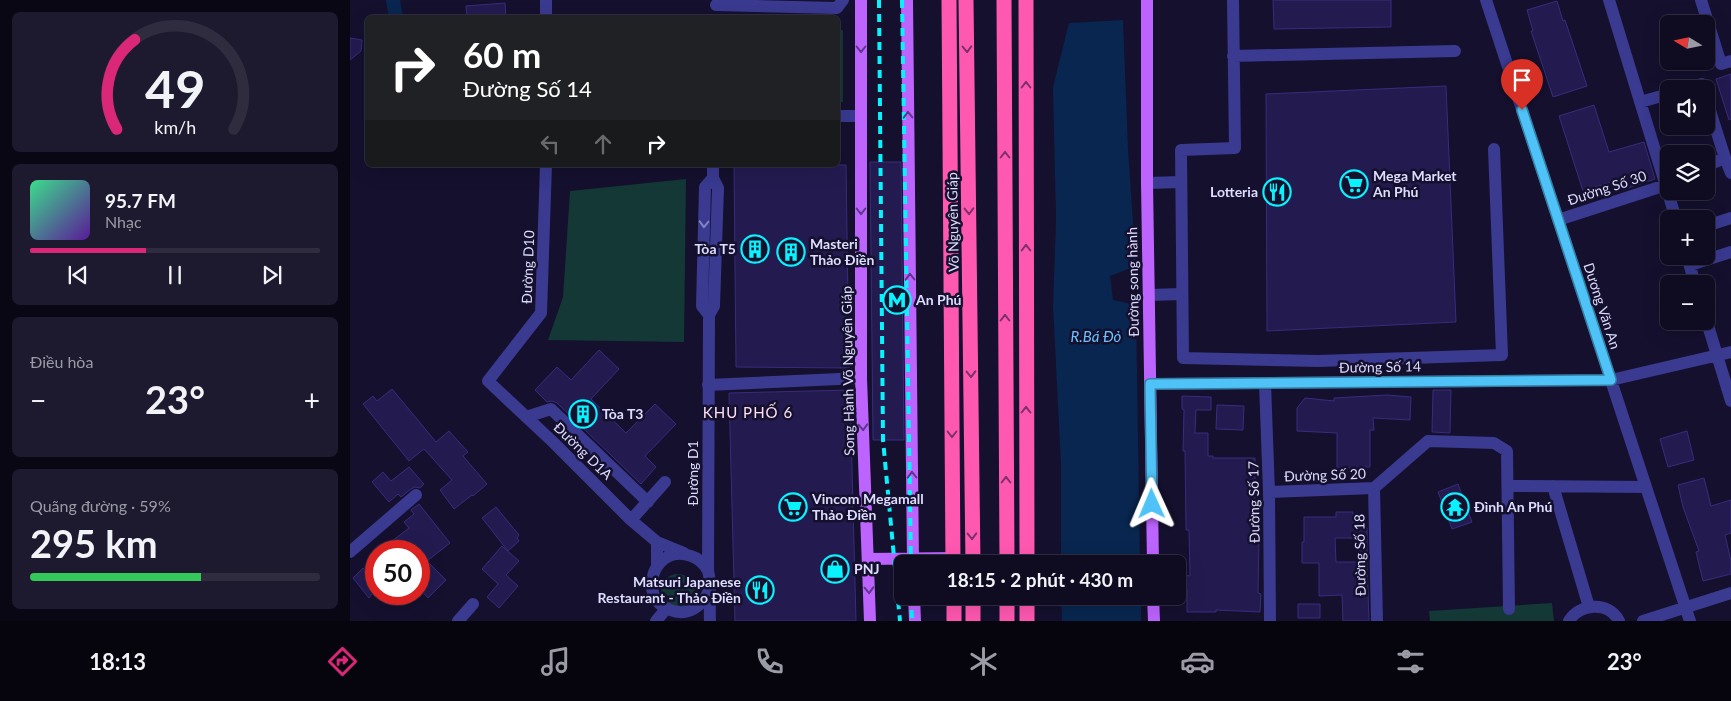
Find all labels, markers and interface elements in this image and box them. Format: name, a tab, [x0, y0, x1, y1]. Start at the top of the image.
north arrow	[1660, 15, 1715, 70]
map controls	[1660, 15, 1715, 330]
text: 60 m	[463, 33, 541, 75]
icon: right	[380, 35, 445, 100]
one-way arrow	[962, 45, 972, 53]
one-way arrow	[856, 46, 866, 53]
text: 49	[145, 57, 205, 119]
pin	[1501, 59, 1543, 110]
icon: arrive	[1508, 66, 1536, 94]
text: Đường Số 14	[463, 75, 592, 102]
button: sound	[1660, 80, 1715, 135]
one-way arrow	[1021, 81, 1031, 88]
one-way arrow	[903, 111, 913, 118]
text: km/h	[154, 116, 196, 138]
icon: left	[536, 130, 564, 158]
icon: ahead	[589, 130, 617, 158]
icon: right	[642, 130, 670, 158]
button: layers	[1660, 145, 1715, 200]
one-way arrow	[1000, 151, 1010, 158]
place label: Mega Market An Phú	[1372, 167, 1457, 200]
street label: Đường Số 30	[1565, 167, 1648, 208]
supermarket icon: Mega Market An Phú	[1339, 169, 1369, 199]
street label: Võ Nguyên Giáp	[943, 172, 962, 272]
restaurant icon: Lotteria	[1262, 177, 1292, 207]
place label: Lotteria	[1210, 183, 1258, 200]
text: 95.7 FM	[105, 189, 176, 212]
one-way arrow	[856, 208, 866, 216]
one-way arrow	[964, 208, 974, 215]
button: +	[1660, 210, 1715, 265]
text: Nhạc	[105, 212, 142, 231]
one-way arrow	[699, 220, 710, 228]
street label: Đường song hành	[1123, 227, 1142, 337]
street label: Đường D10	[518, 230, 537, 304]
building icon: Tòa T5	[740, 234, 770, 264]
place label: Masteri Thảo Điền	[810, 235, 874, 268]
building icon: Masteri Thảo Điền	[776, 237, 806, 267]
place label: Tòa T5	[695, 240, 736, 257]
one-way arrow	[1021, 243, 1031, 251]
icon: previous	[64, 261, 92, 289]
icon: pause	[161, 261, 189, 289]
icon: next	[258, 261, 286, 289]
street label: Dương Văn An	[1581, 261, 1624, 351]
one-way arrow	[905, 273, 915, 281]
button: −	[1660, 275, 1715, 330]
metro station icon: An Phú	[882, 285, 912, 315]
street label: Song Hành Võ Nguyên Giáp	[838, 286, 857, 456]
place label: An Phú	[915, 291, 962, 308]
one-way arrow	[1000, 313, 1010, 321]
water label: R.Bá Đỏ	[1071, 327, 1122, 345]
text: Điều hòa	[30, 352, 93, 371]
street label: Đường Số 14	[1339, 357, 1421, 376]
one-way arrow	[965, 370, 976, 378]
text: 23°	[145, 376, 205, 422]
text: −	[30, 383, 46, 417]
text: +	[304, 383, 320, 417]
building icon: Tòa T3	[568, 399, 598, 429]
district label: KHU PHỐ 6	[703, 402, 793, 421]
place label: Tòa T3	[602, 405, 643, 422]
one-way arrow	[1021, 406, 1031, 414]
street label: Đường D1A	[550, 418, 617, 483]
one-way arrow	[858, 423, 869, 431]
one-way arrow	[947, 430, 957, 438]
street label: Đường D1	[684, 440, 701, 506]
street label: Đường Số 17	[1244, 461, 1263, 543]
street label: Đường Số 20	[1284, 465, 1366, 484]
one-way arrow	[907, 471, 917, 478]
one-way arrow	[1001, 476, 1011, 484]
position arrow	[1125, 477, 1177, 529]
place label: Vincom Megamall Thảo Điền	[811, 490, 924, 523]
supermarket icon: Vincom Megamall Thảo Điền	[778, 492, 808, 522]
temple icon: Đình An Phú	[1440, 492, 1470, 522]
text: Quãng đường · 59%	[30, 496, 171, 515]
place label: Đình An Phú	[1474, 498, 1552, 515]
street label: Đường Số 18	[1350, 514, 1369, 596]
text: 295 km	[30, 520, 158, 566]
one-way arrow	[967, 532, 977, 540]
speed limit sign: 50	[365, 540, 430, 605]
shop icon: PNJ	[820, 554, 850, 584]
place label: PNJ	[854, 560, 879, 577]
text: 18:15 · 2 phút · 430 m	[947, 568, 1133, 591]
place label: Matsuri Japanese Restaurant - Thảo Điền	[597, 573, 742, 606]
restaurant icon: Matsuri Japanese Restaurant - Thảo Điền	[745, 575, 775, 605]
one-way arrow	[864, 586, 875, 594]
icon: directions	[325, 644, 360, 679]
icon: music	[538, 644, 573, 679]
icon: phone	[752, 644, 787, 679]
icon: climate	[966, 644, 1001, 679]
icon: car	[1180, 644, 1215, 679]
icon: filters	[1393, 644, 1428, 679]
text: 18:13	[89, 648, 146, 675]
text: 23°	[1607, 648, 1642, 675]

